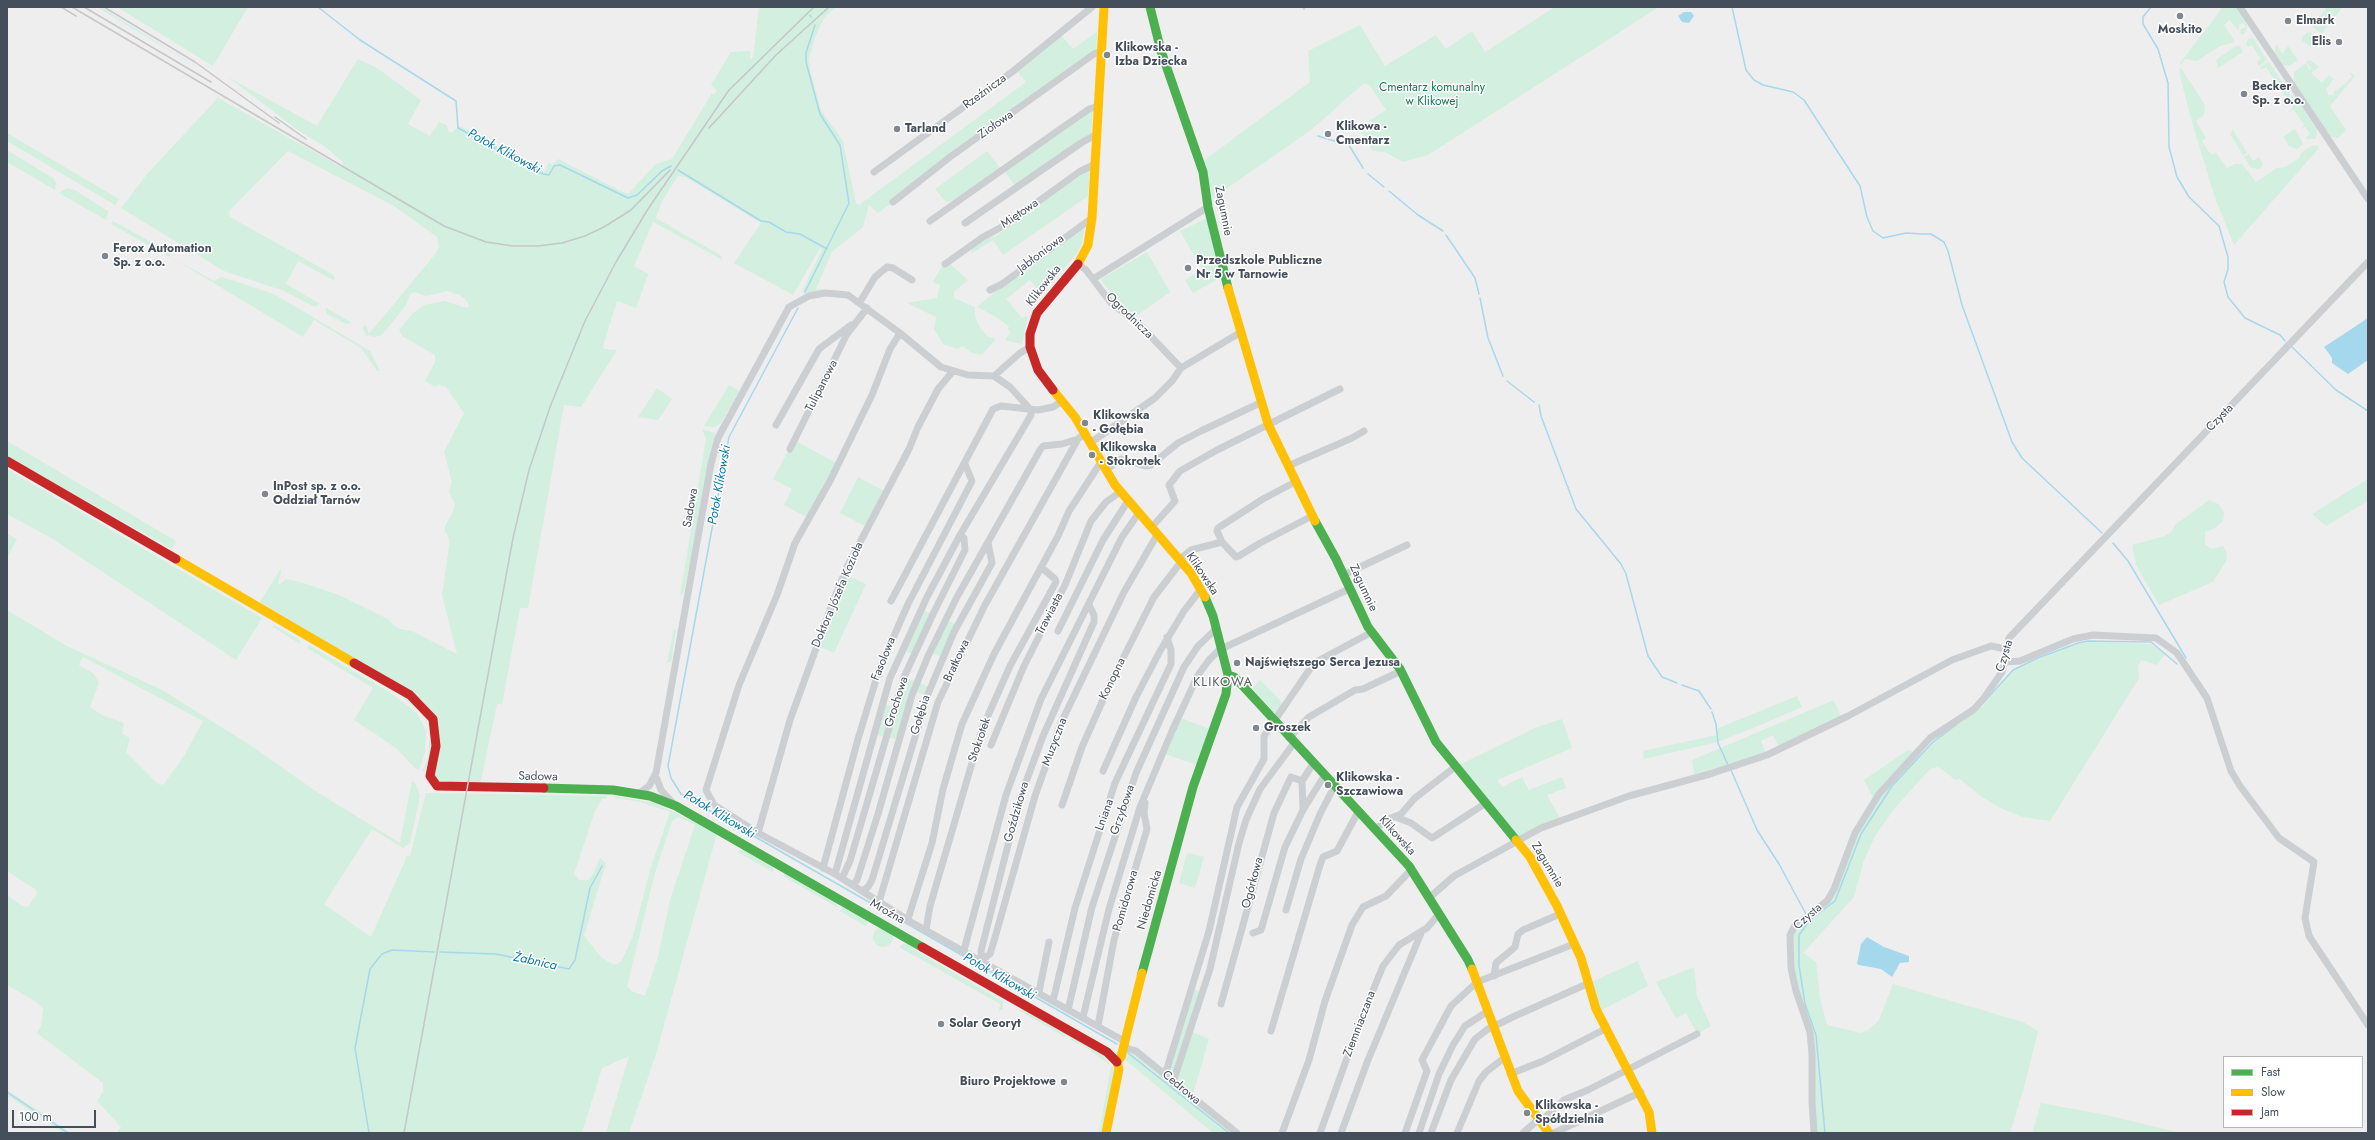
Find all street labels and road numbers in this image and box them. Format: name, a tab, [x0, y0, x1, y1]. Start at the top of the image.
street label: Rzeźnicza	[960, 71, 1010, 113]
street label: Ziołowa	[976, 108, 1016, 142]
street label: Zagumnie	[1211, 185, 1235, 237]
street label: Miętowa	[998, 196, 1042, 232]
street label: Jabłoniowa	[1015, 232, 1067, 276]
street label: Klikowska	[1023, 263, 1065, 309]
street label: Ogrodnicza	[1102, 290, 1156, 342]
street label: Tulipanowa	[803, 358, 841, 414]
street label: Czysta	[2203, 401, 2237, 435]
street label: Sadowa	[680, 487, 702, 529]
street label: Doktora Józefa Kozioła	[809, 540, 867, 650]
street label: Klikowska	[1183, 550, 1221, 598]
street label: Zagumnie	[1346, 562, 1380, 614]
street label: Trawiasta	[1033, 591, 1067, 637]
street label: Fasolowa	[869, 635, 899, 683]
street label: Bratkowa	[941, 638, 973, 684]
street label: Czysta	[1993, 638, 2017, 674]
street label: Konopna	[1097, 656, 1129, 702]
street label: Grochowa	[882, 675, 912, 729]
street label: Gołębia	[908, 694, 934, 736]
street label: Stokrotek	[966, 716, 994, 764]
street label: Muzyczna	[1039, 716, 1071, 768]
street label: Sadowa	[518, 769, 558, 785]
street label: Goździkowa	[1001, 780, 1033, 844]
street label: Grzybowa	[1108, 783, 1138, 837]
street label: Lniana	[1093, 797, 1117, 833]
street label: Klikowska	[1376, 813, 1418, 859]
street label: Zagumnie	[1528, 840, 1566, 890]
street label: Ogórkowa	[1239, 856, 1267, 910]
street label: Pomidorowa	[1110, 869, 1142, 933]
street label: Niedomicka	[1135, 869, 1165, 931]
street label: Mroźna	[867, 896, 907, 928]
street label: Czysta	[1791, 901, 1825, 933]
street label: Ziemniaczana	[1341, 989, 1379, 1059]
street label: Cedrowa	[1159, 1068, 1203, 1108]

